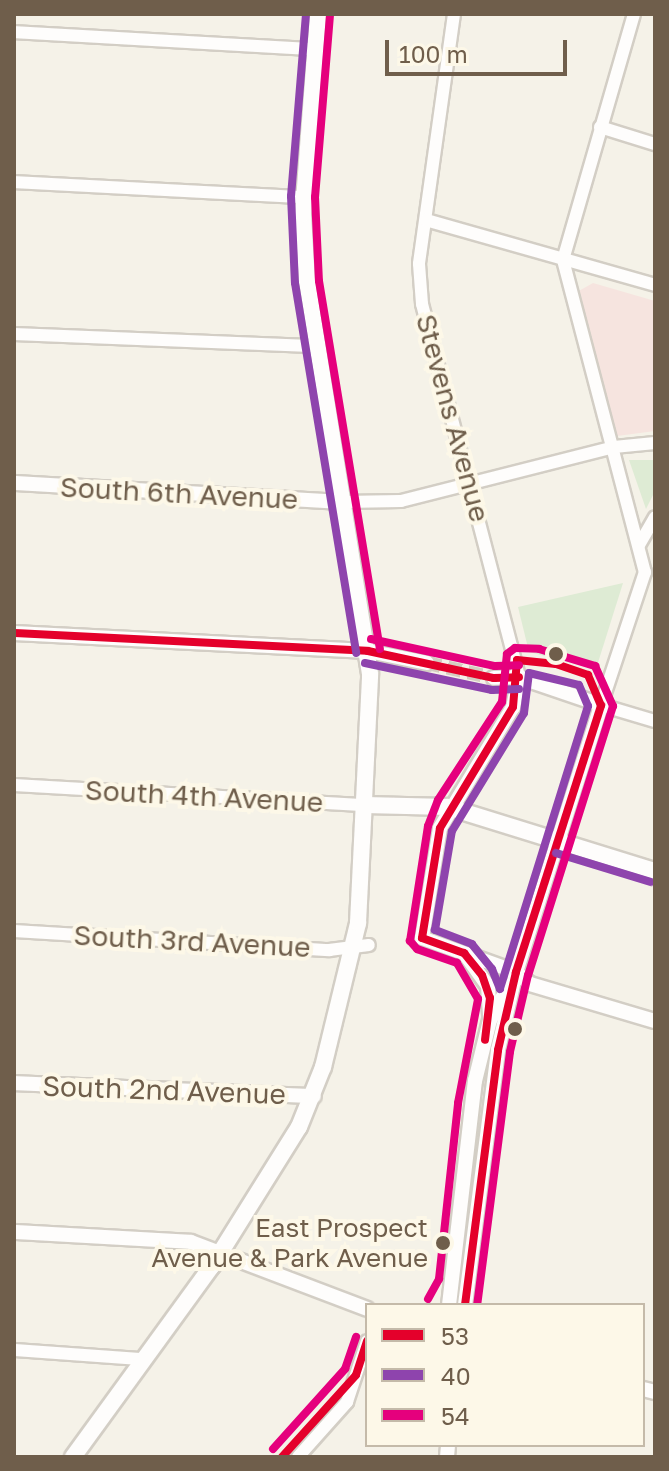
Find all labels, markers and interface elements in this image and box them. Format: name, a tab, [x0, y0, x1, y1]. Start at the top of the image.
scale bar	[389, 24, 571, 74]
text: 100 m	[399, 39, 468, 68]
street label: Stevens Avenue	[409, 311, 497, 525]
street label: South 6th Avenue	[59, 470, 299, 516]
unlabelled marker	[548, 646, 564, 662]
street label: South 4th Avenue	[84, 773, 324, 819]
street label: South 3rd Avenue	[73, 918, 311, 964]
unlabelled marker	[507, 1021, 523, 1037]
street label: South 2nd Avenue	[42, 1069, 286, 1111]
place label: East Prospect Avenue & Park Avenue	[151, 1212, 428, 1274]
marker: East Prospect Avenue & Park Avenue	[435, 1235, 451, 1251]
legend	[365, 1303, 645, 1447]
text: 53	[441, 1321, 469, 1350]
text: 40	[441, 1361, 471, 1390]
text: 54	[441, 1401, 470, 1430]

